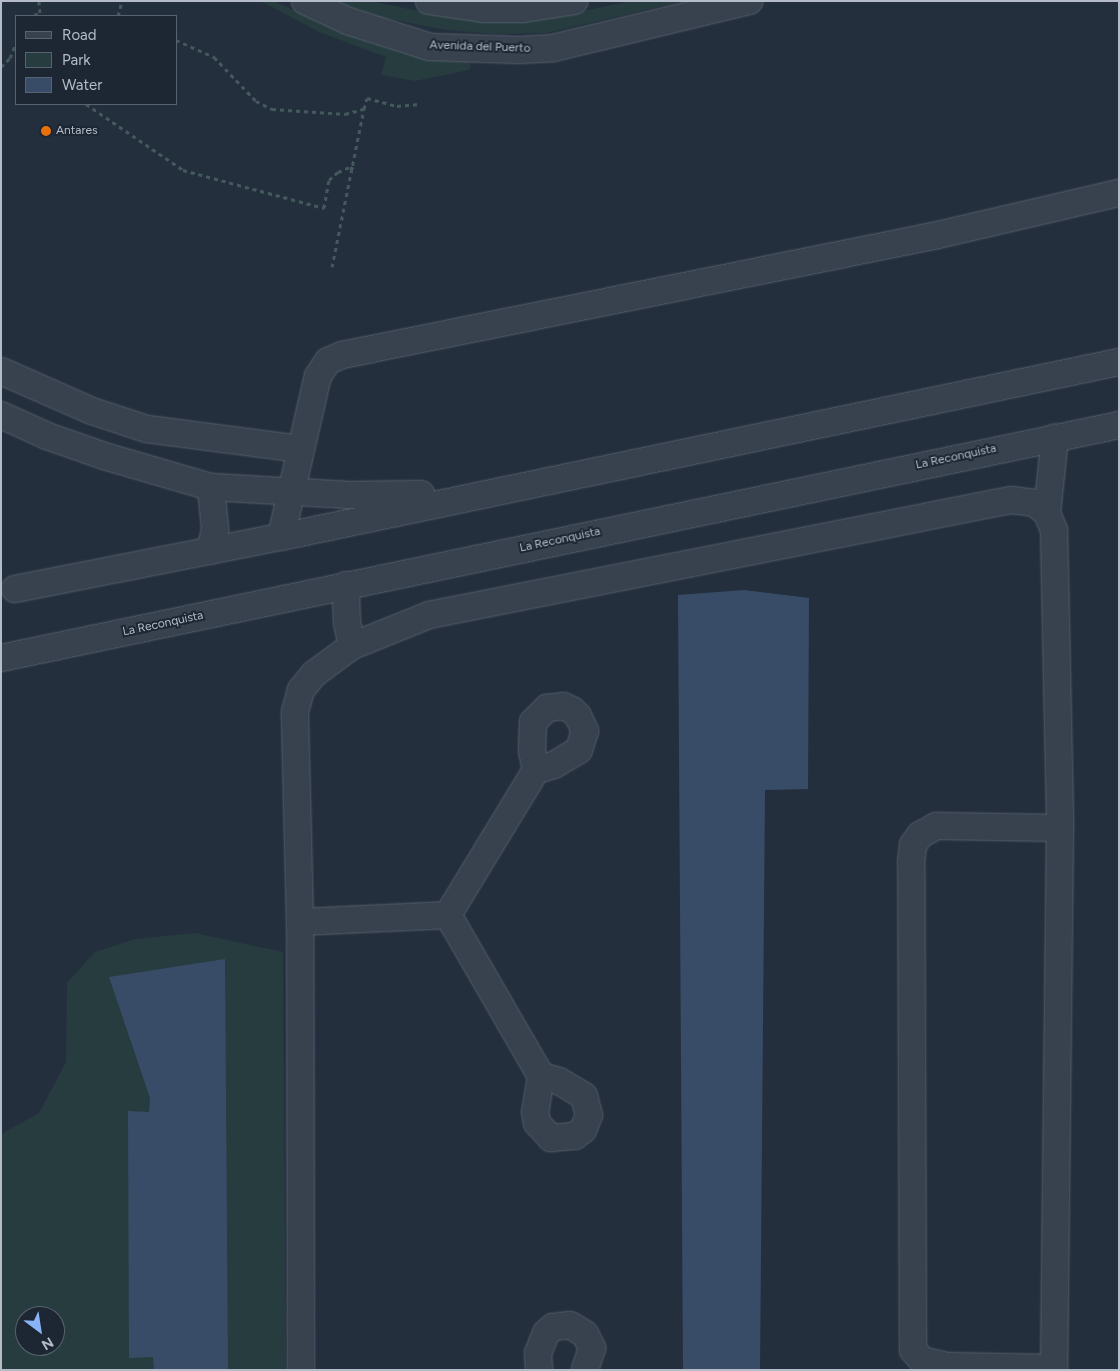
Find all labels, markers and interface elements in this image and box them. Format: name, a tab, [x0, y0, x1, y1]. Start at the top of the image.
legend	[15, 15, 178, 105]
text: Road	[62, 26, 97, 44]
street label: Avenida del Puerto	[429, 38, 531, 56]
text: Park	[62, 51, 91, 69]
text: Water	[62, 76, 102, 94]
place label: Antares	[56, 124, 98, 138]
marker: Antares	[40, 125, 52, 137]
street label: La Reconquista	[914, 441, 998, 473]
street label: La Reconquista	[518, 524, 602, 556]
street label: La Reconquista	[121, 608, 205, 640]
north arrow	[15, 1306, 65, 1356]
text: N	[38, 1333, 56, 1353]

